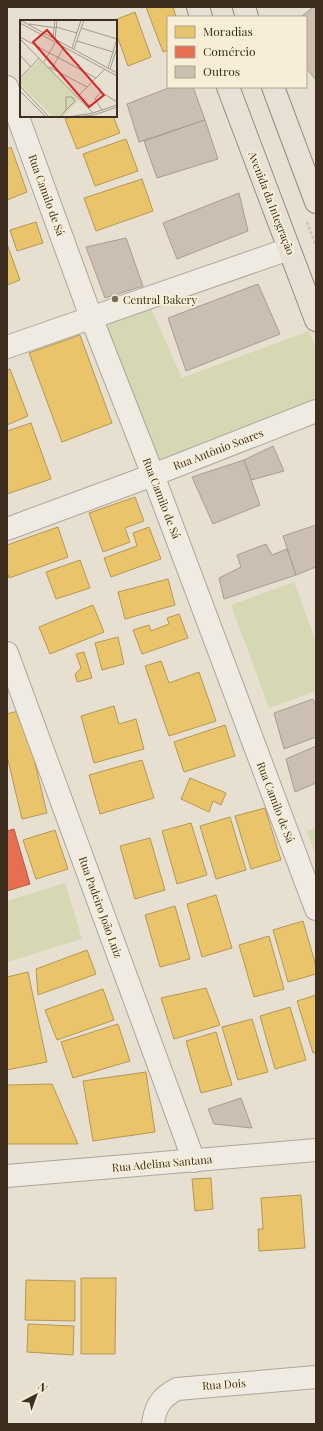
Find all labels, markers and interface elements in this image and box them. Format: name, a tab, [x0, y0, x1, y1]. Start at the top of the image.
legend	[167, 16, 307, 88]
inset map	[20, 20, 117, 117]
text: Moradias	[203, 23, 253, 39]
text: Comércio	[203, 43, 256, 59]
text: Outros	[203, 63, 240, 79]
street label: Avenida da Integração	[245, 148, 299, 257]
street label: Rua Camilo de Sá	[25, 152, 69, 238]
place label: Central Bakery	[123, 292, 197, 307]
marker: Central Bakery	[110, 294, 120, 304]
street label: Rua Antônio Soares	[171, 425, 265, 473]
street label: Rua Camilo de Sá	[140, 455, 185, 541]
street label: Rua Camilo de Sá	[254, 759, 299, 845]
street label: Rua Padeiro João Luiz	[76, 854, 126, 960]
street label: Rua Adelina Santana	[111, 1151, 213, 1175]
north arrow	[16, 1375, 56, 1415]
street label: Rua Dois	[202, 1375, 246, 1393]
text: N	[35, 1379, 51, 1395]

